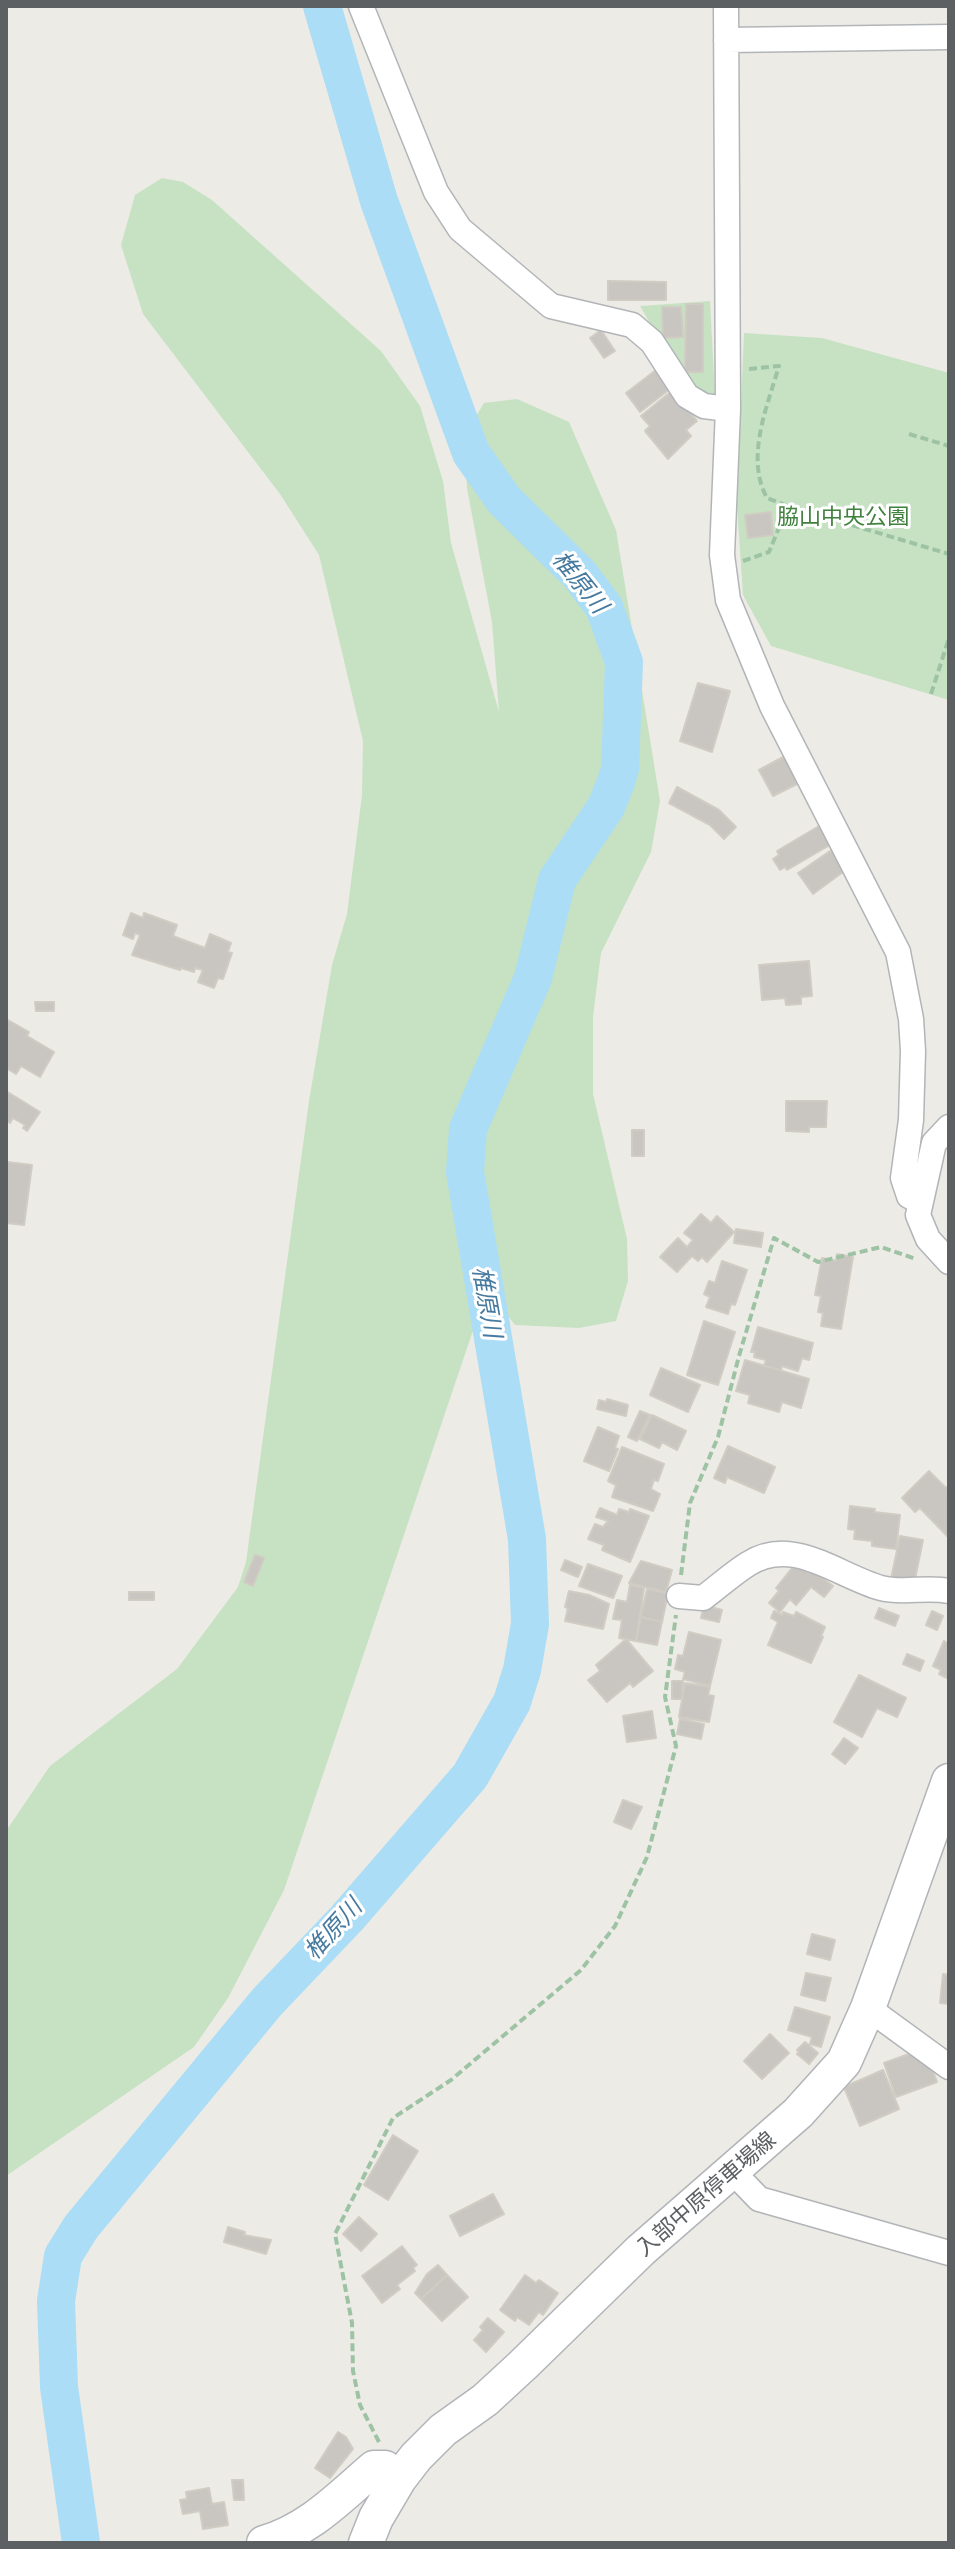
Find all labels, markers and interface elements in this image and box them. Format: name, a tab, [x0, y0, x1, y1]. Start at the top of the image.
park label: 脇山中央公園	[777, 504, 909, 530]
water label: 椎原川	[546, 545, 614, 619]
water label: 椎原川	[467, 1264, 507, 1340]
water label: 椎原川	[298, 1893, 368, 1965]
street label: 入部中原停車場線	[631, 2126, 781, 2262]

